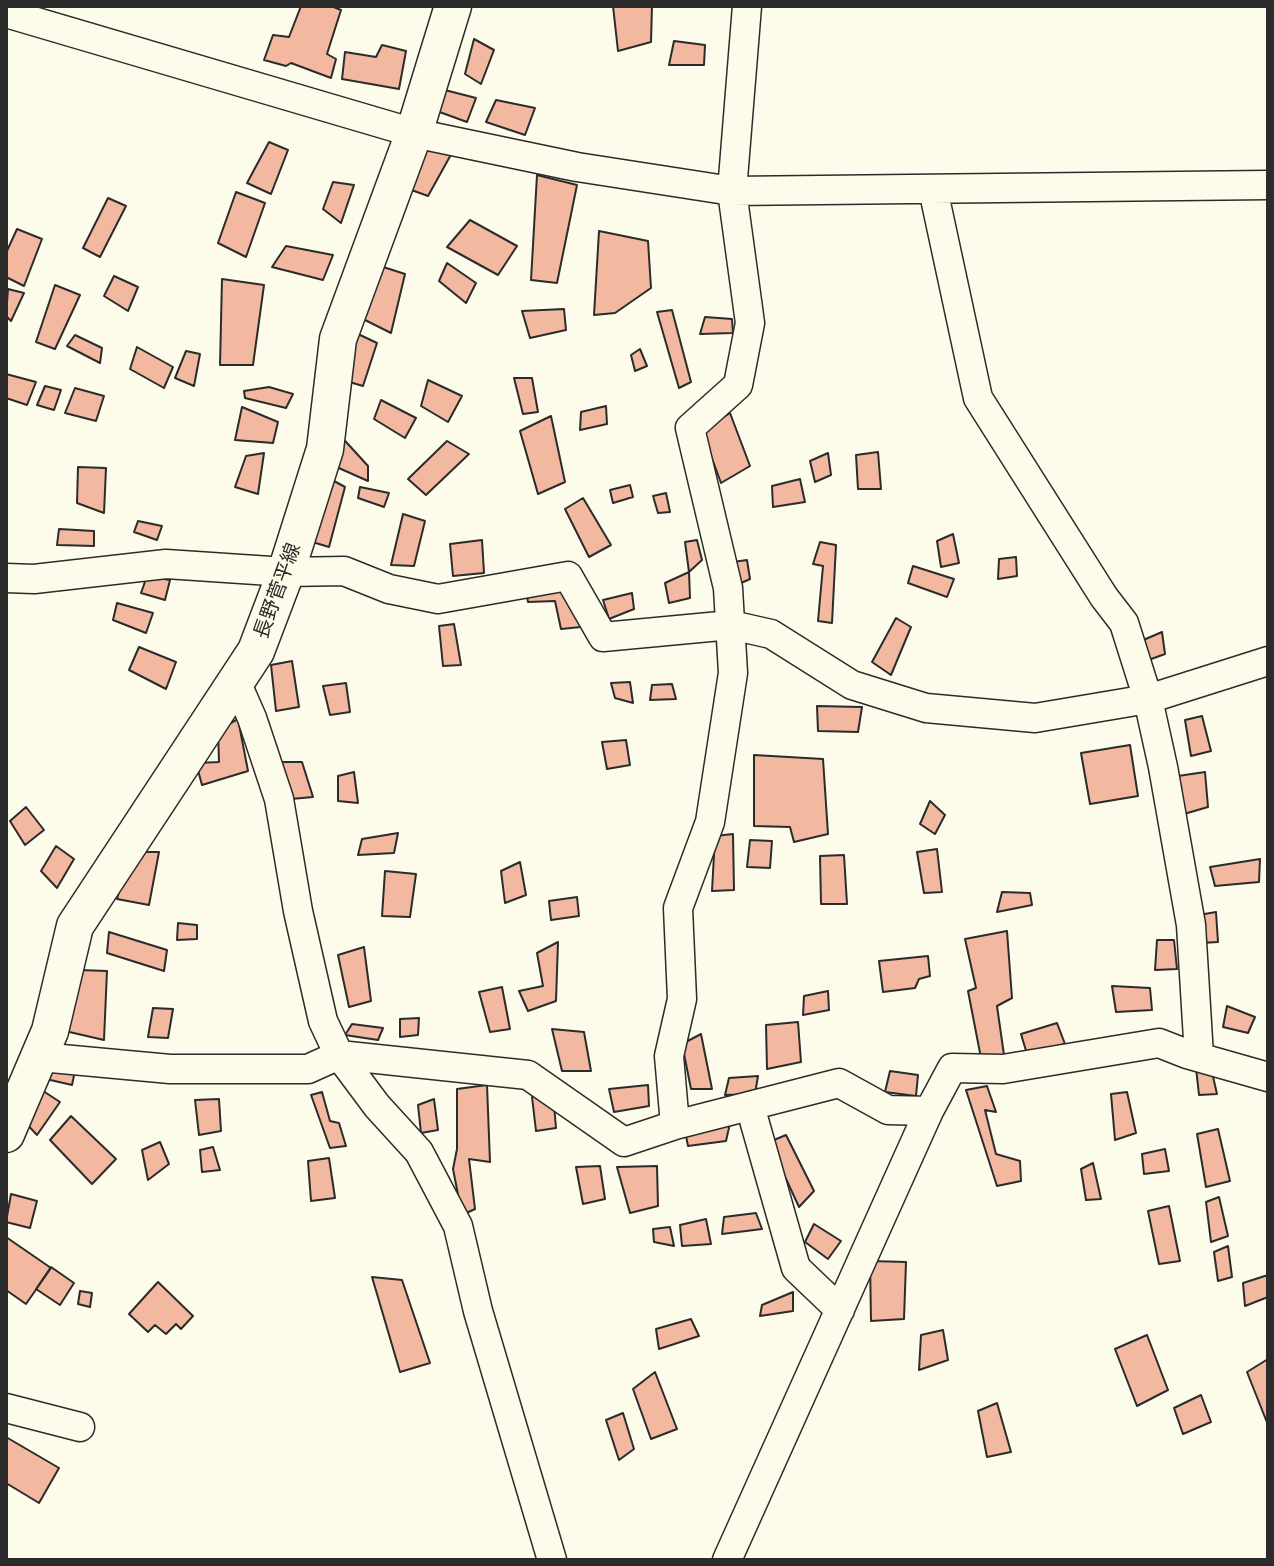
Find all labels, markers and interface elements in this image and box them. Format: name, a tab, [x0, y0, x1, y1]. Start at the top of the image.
street label: 長野菅平線	[250, 540, 306, 642]

